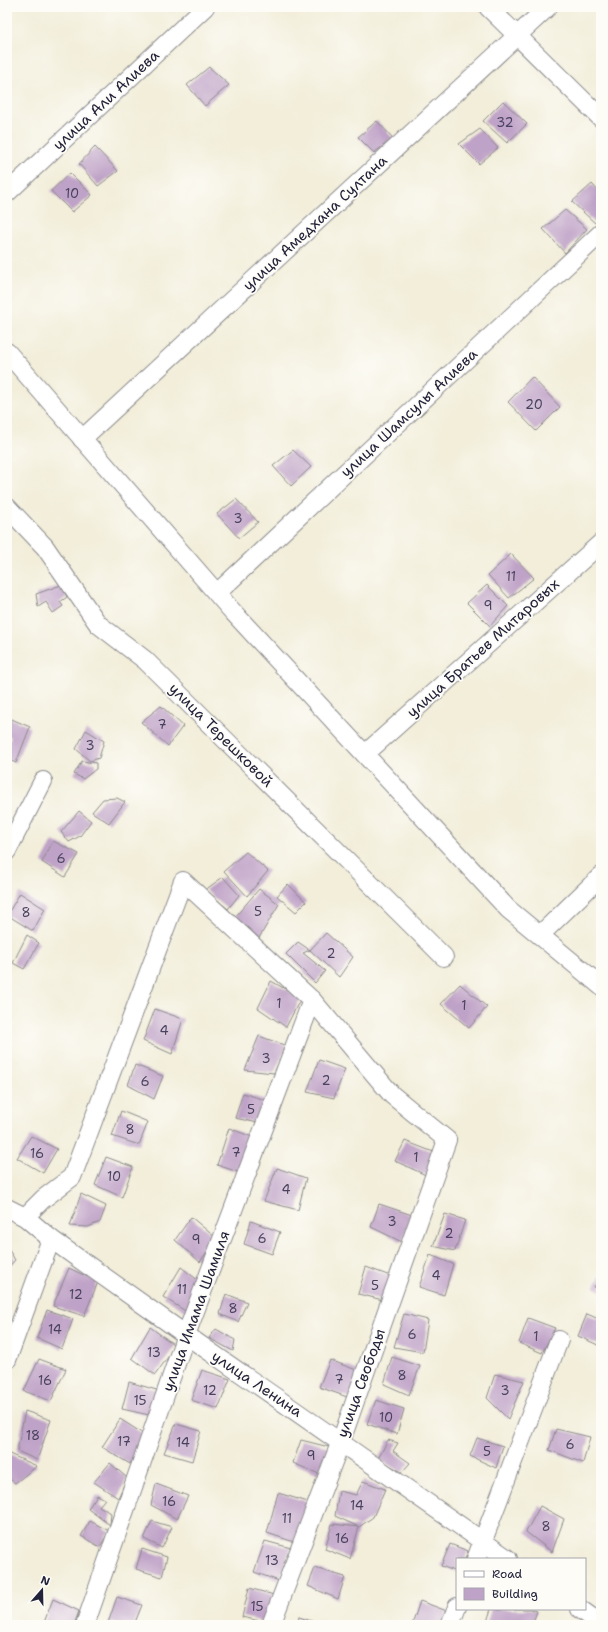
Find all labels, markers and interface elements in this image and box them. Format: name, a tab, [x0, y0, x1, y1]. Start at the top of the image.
street label: улица Али Алиева	[48, 45, 164, 155]
house number: 32	[496, 114, 514, 131]
street label: улица Амедхана Султана	[239, 150, 392, 295]
house number: 10	[65, 185, 79, 202]
street label: улица Шамсулы Алиева	[336, 344, 482, 482]
house number: 20	[525, 396, 543, 413]
house number: 3	[233, 510, 243, 527]
house number: 11	[506, 568, 516, 585]
street label: улица Братьев Митаровых	[402, 574, 564, 722]
house number: 9	[483, 597, 493, 614]
street label: улица Терешковой	[165, 679, 278, 792]
house number: 7	[157, 716, 167, 733]
house number: 3	[85, 737, 95, 754]
house number: 6	[56, 850, 66, 867]
house number: 5	[254, 903, 262, 920]
house number: 8	[21, 904, 31, 921]
house number: 2	[326, 945, 336, 962]
house number: 1	[276, 995, 282, 1012]
house number: 1	[461, 997, 467, 1014]
house number: 4	[159, 1022, 169, 1039]
house number: 3	[261, 1050, 271, 1067]
house number: 2	[321, 1072, 331, 1089]
house number: 6	[140, 1073, 150, 1090]
house number: 5	[247, 1101, 255, 1118]
house number: 8	[125, 1121, 135, 1138]
house number: 7	[231, 1144, 241, 1161]
house number: 16	[30, 1145, 44, 1162]
house number: 1	[413, 1149, 419, 1166]
house number: 10	[107, 1168, 121, 1185]
house number: 4	[281, 1181, 291, 1198]
house number: 3	[387, 1213, 397, 1230]
house number: 2	[444, 1225, 454, 1242]
street label: улица Имама Шамиля	[158, 1228, 234, 1394]
house number: 6	[257, 1230, 267, 1247]
house number: 9	[191, 1231, 201, 1248]
house number: 4	[431, 1267, 441, 1284]
house number: 5	[371, 1277, 379, 1294]
house number: 11	[177, 1281, 187, 1298]
house number: 12	[69, 1286, 83, 1303]
house number: 8	[228, 1300, 238, 1317]
house number: 14	[48, 1321, 62, 1338]
street label: улица Свободы	[332, 1326, 390, 1440]
house number: 6	[407, 1326, 417, 1343]
house number: 1	[533, 1328, 539, 1345]
house number: 13	[147, 1344, 161, 1361]
street label: улица Ленина	[208, 1346, 307, 1422]
house number: 8	[397, 1367, 407, 1384]
house number: 7	[334, 1371, 344, 1388]
house number: 16	[38, 1372, 52, 1389]
house number: 12	[203, 1382, 217, 1399]
house number: 3	[500, 1382, 510, 1399]
house number: 15	[133, 1392, 147, 1409]
house number: 10	[379, 1409, 393, 1426]
house number: 18	[26, 1427, 40, 1444]
house number: 17	[117, 1433, 131, 1450]
house number: 14	[176, 1434, 190, 1451]
house number: 6	[565, 1436, 575, 1453]
house number: 5	[483, 1443, 491, 1460]
house number: 9	[306, 1447, 316, 1464]
house number: 16	[162, 1493, 176, 1510]
house number: 14	[350, 1497, 364, 1514]
house number: 11	[282, 1510, 292, 1527]
house number: 8	[541, 1518, 551, 1535]
house number: 16	[335, 1530, 349, 1547]
house number: 13	[265, 1552, 279, 1569]
legend	[456, 1558, 586, 1610]
text: Road	[492, 1566, 523, 1582]
north arrow	[22, 1570, 62, 1610]
text: N	[39, 1573, 52, 1590]
text: Building	[492, 1586, 538, 1602]
house number: 15	[250, 1598, 264, 1615]

